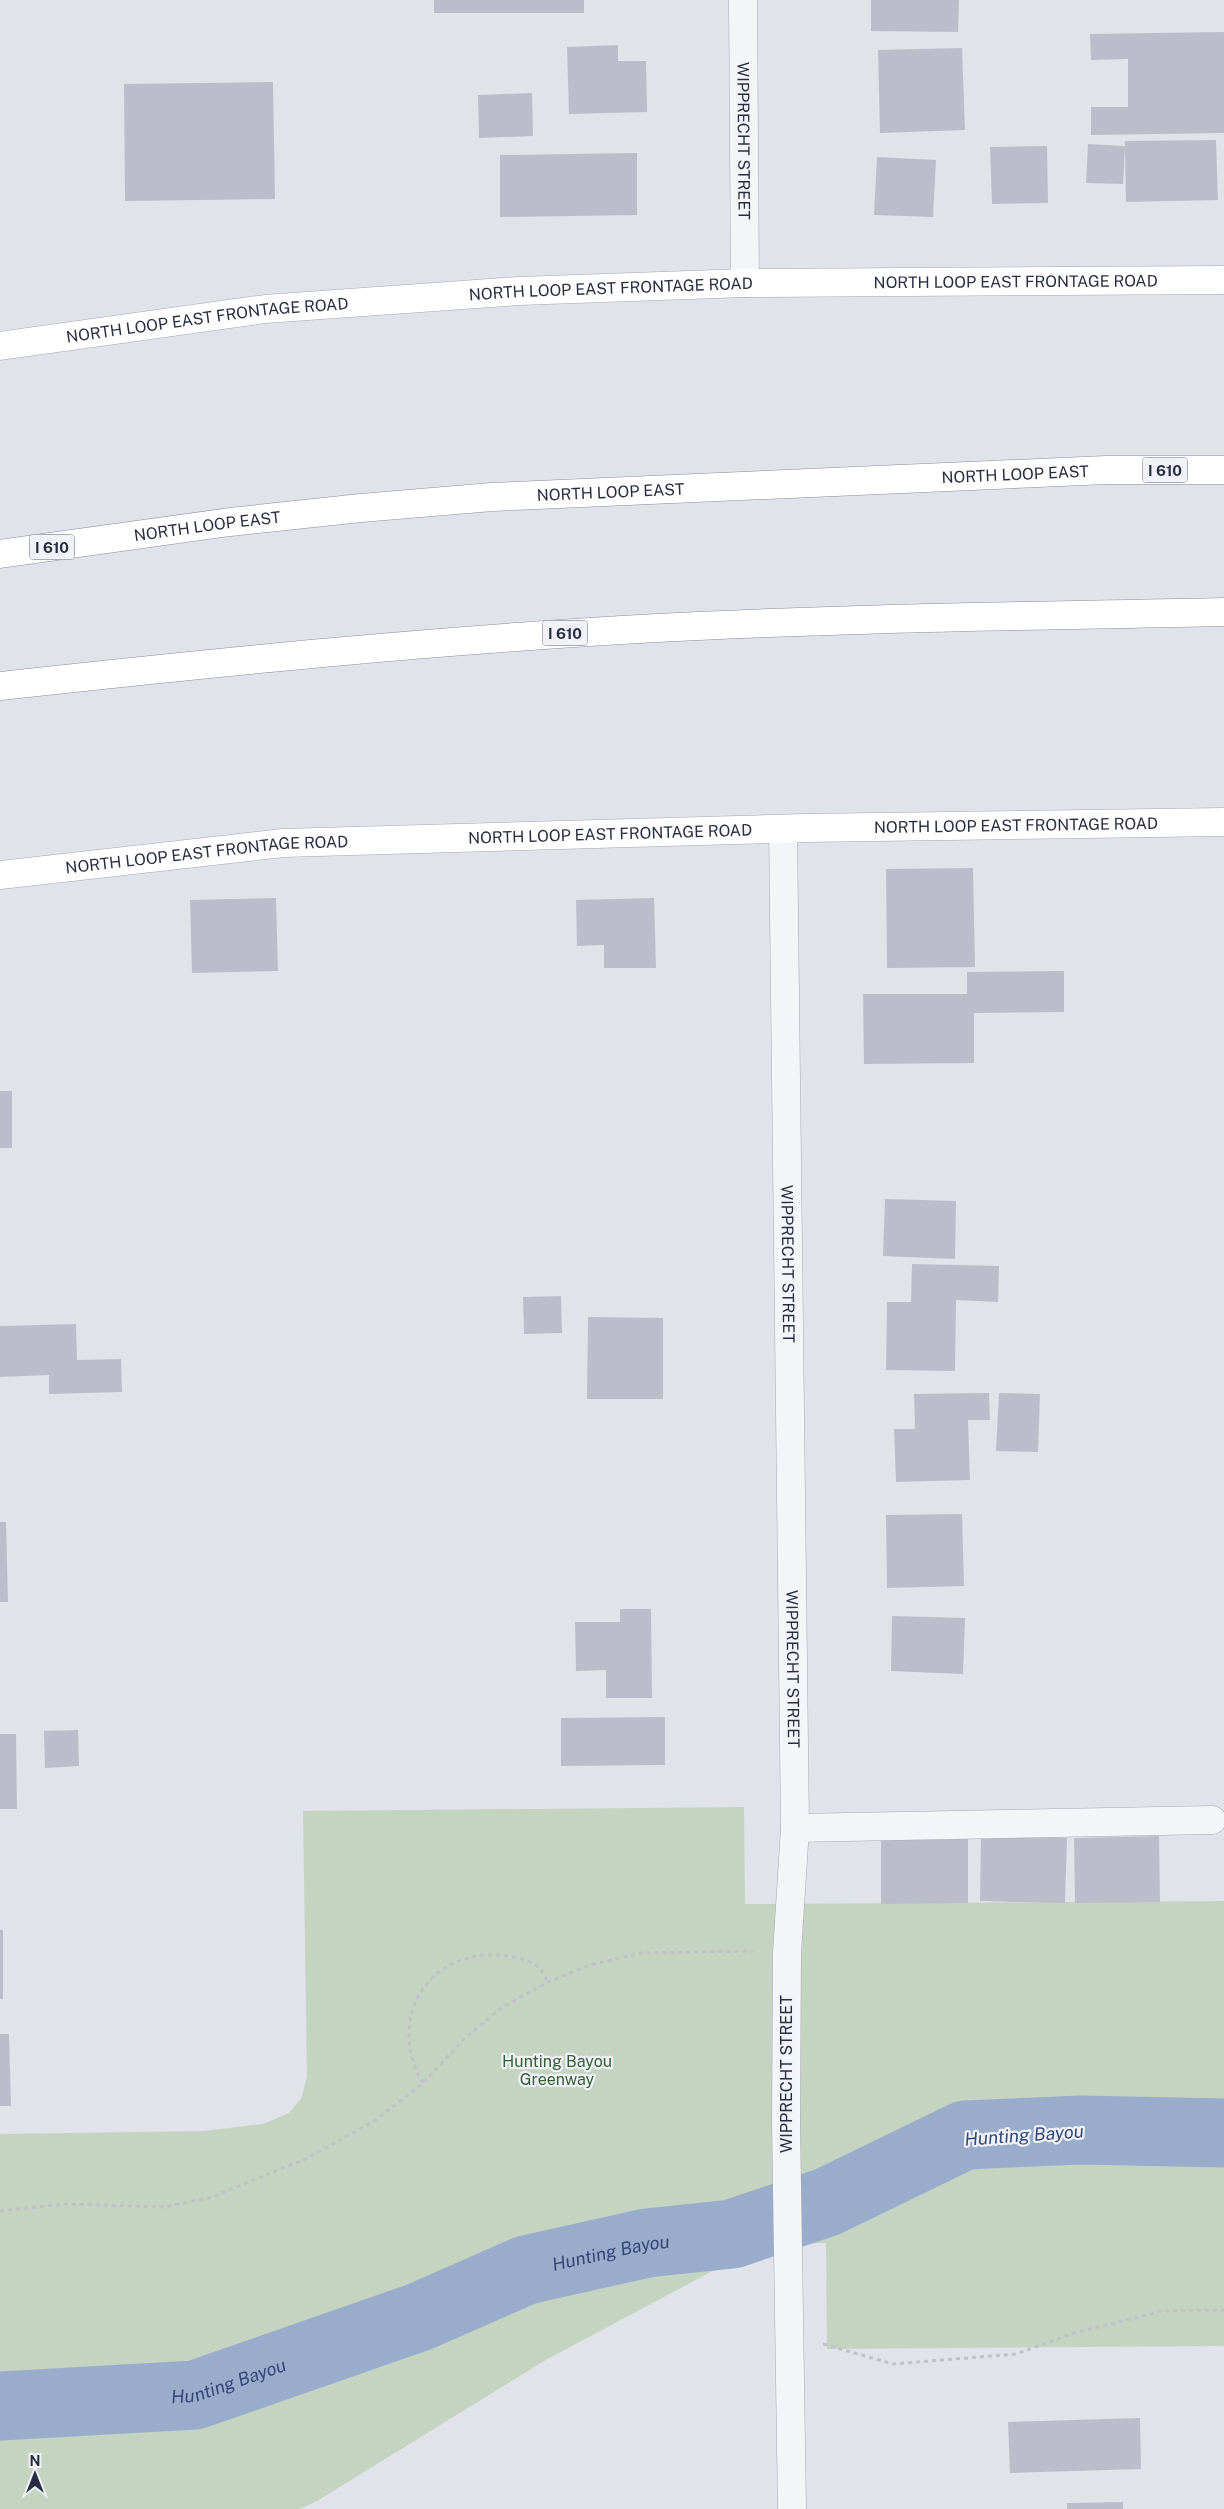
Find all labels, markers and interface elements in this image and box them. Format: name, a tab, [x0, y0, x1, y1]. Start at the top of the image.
street label: WIPPRECHT STREET	[734, 62, 754, 221]
street label: NORTH LOOP EAST FRONTAGE ROAD	[873, 271, 1158, 292]
street label: NORTH LOOP EAST FRONTAGE ROAD	[468, 273, 753, 304]
street label: NORTH LOOP EAST FRONTAGE ROAD	[65, 294, 349, 346]
road number: I 610	[1142, 458, 1188, 482]
street label: NORTH LOOP EAST	[941, 461, 1090, 487]
street label: NORTH LOOP EAST	[536, 479, 685, 505]
street label: NORTH LOOP EAST	[133, 507, 282, 545]
road number: I 610	[30, 534, 74, 560]
road number: I 610	[542, 620, 588, 646]
street label: NORTH LOOP EAST FRONTAGE ROAD	[874, 813, 1158, 837]
street label: NORTH LOOP EAST FRONTAGE ROAD	[468, 820, 752, 847]
street label: NORTH LOOP EAST FRONTAGE ROAD	[64, 832, 349, 877]
street label: WIPPRECHT STREET	[778, 1185, 799, 1344]
street label: WIPPRECHT STREET	[783, 1590, 804, 1749]
street label: WIPPRECHT STREET	[777, 1994, 796, 2153]
park label: Hunting Bayou Greenway	[502, 2052, 612, 2089]
water label: Hunting Bayou	[964, 2120, 1084, 2150]
water label: Hunting Bayou	[550, 2230, 670, 2274]
water label: Hunting Bayou	[170, 2354, 289, 2407]
north arrow	[10, 2449, 60, 2499]
text: N	[30, 2453, 40, 2469]

